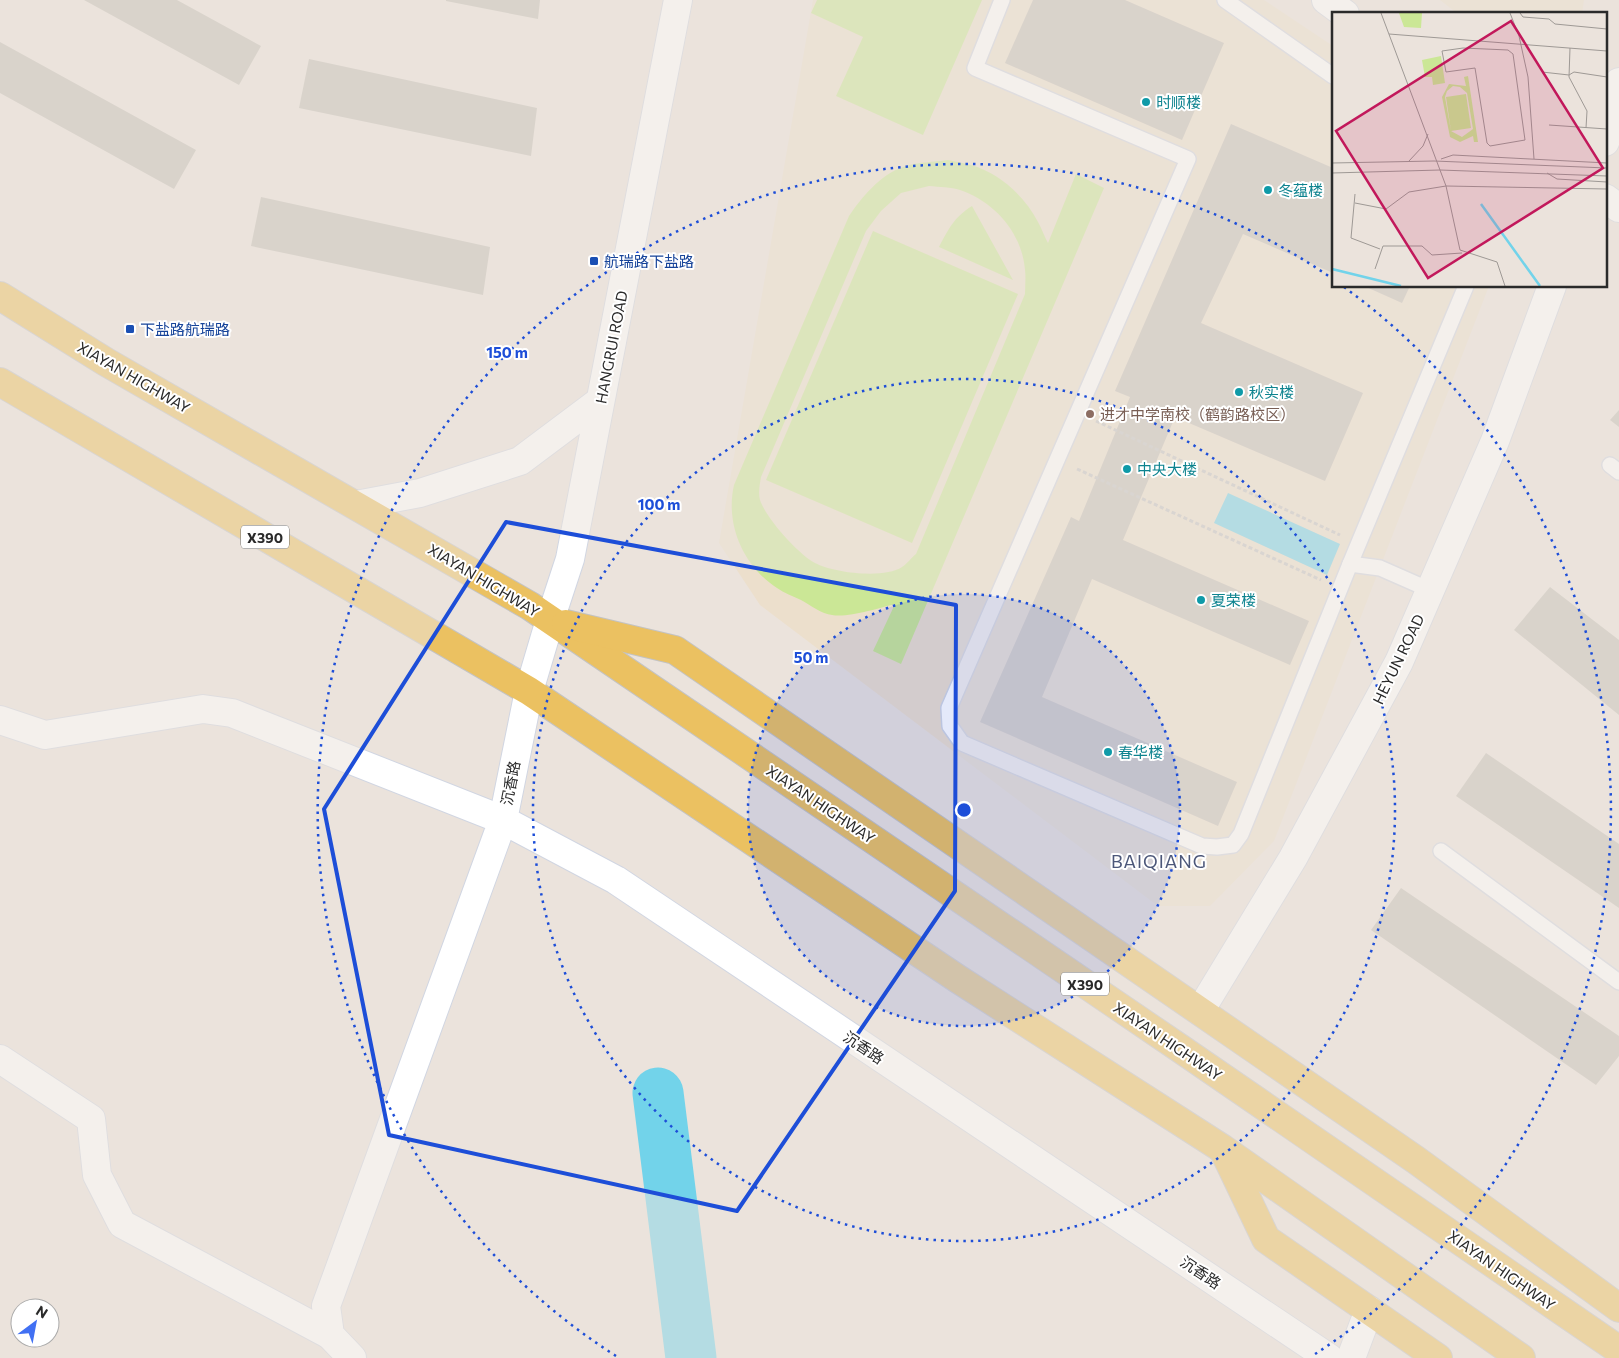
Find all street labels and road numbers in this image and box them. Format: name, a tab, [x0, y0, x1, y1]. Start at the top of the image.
street label: HANGRUI ROAD	[591, 289, 631, 405]
street label: XIAYAN HIGHWAY	[74, 337, 194, 417]
road number: X390	[241, 526, 289, 548]
street label: XIAYAN HIGHWAY	[425, 540, 543, 621]
street label: HEYUN ROAD	[1368, 611, 1428, 707]
street label: 沉香路	[497, 759, 523, 807]
street label: XIAYAN HIGHWAY	[763, 761, 879, 847]
road number: X390	[1061, 972, 1109, 996]
street label: XIAYAN HIGHWAY	[1110, 998, 1226, 1084]
street label: 沉香路	[840, 1027, 888, 1067]
street label: XIAYAN HIGHWAY	[1445, 1226, 1559, 1314]
street label: 沉香路	[1177, 1252, 1225, 1292]

